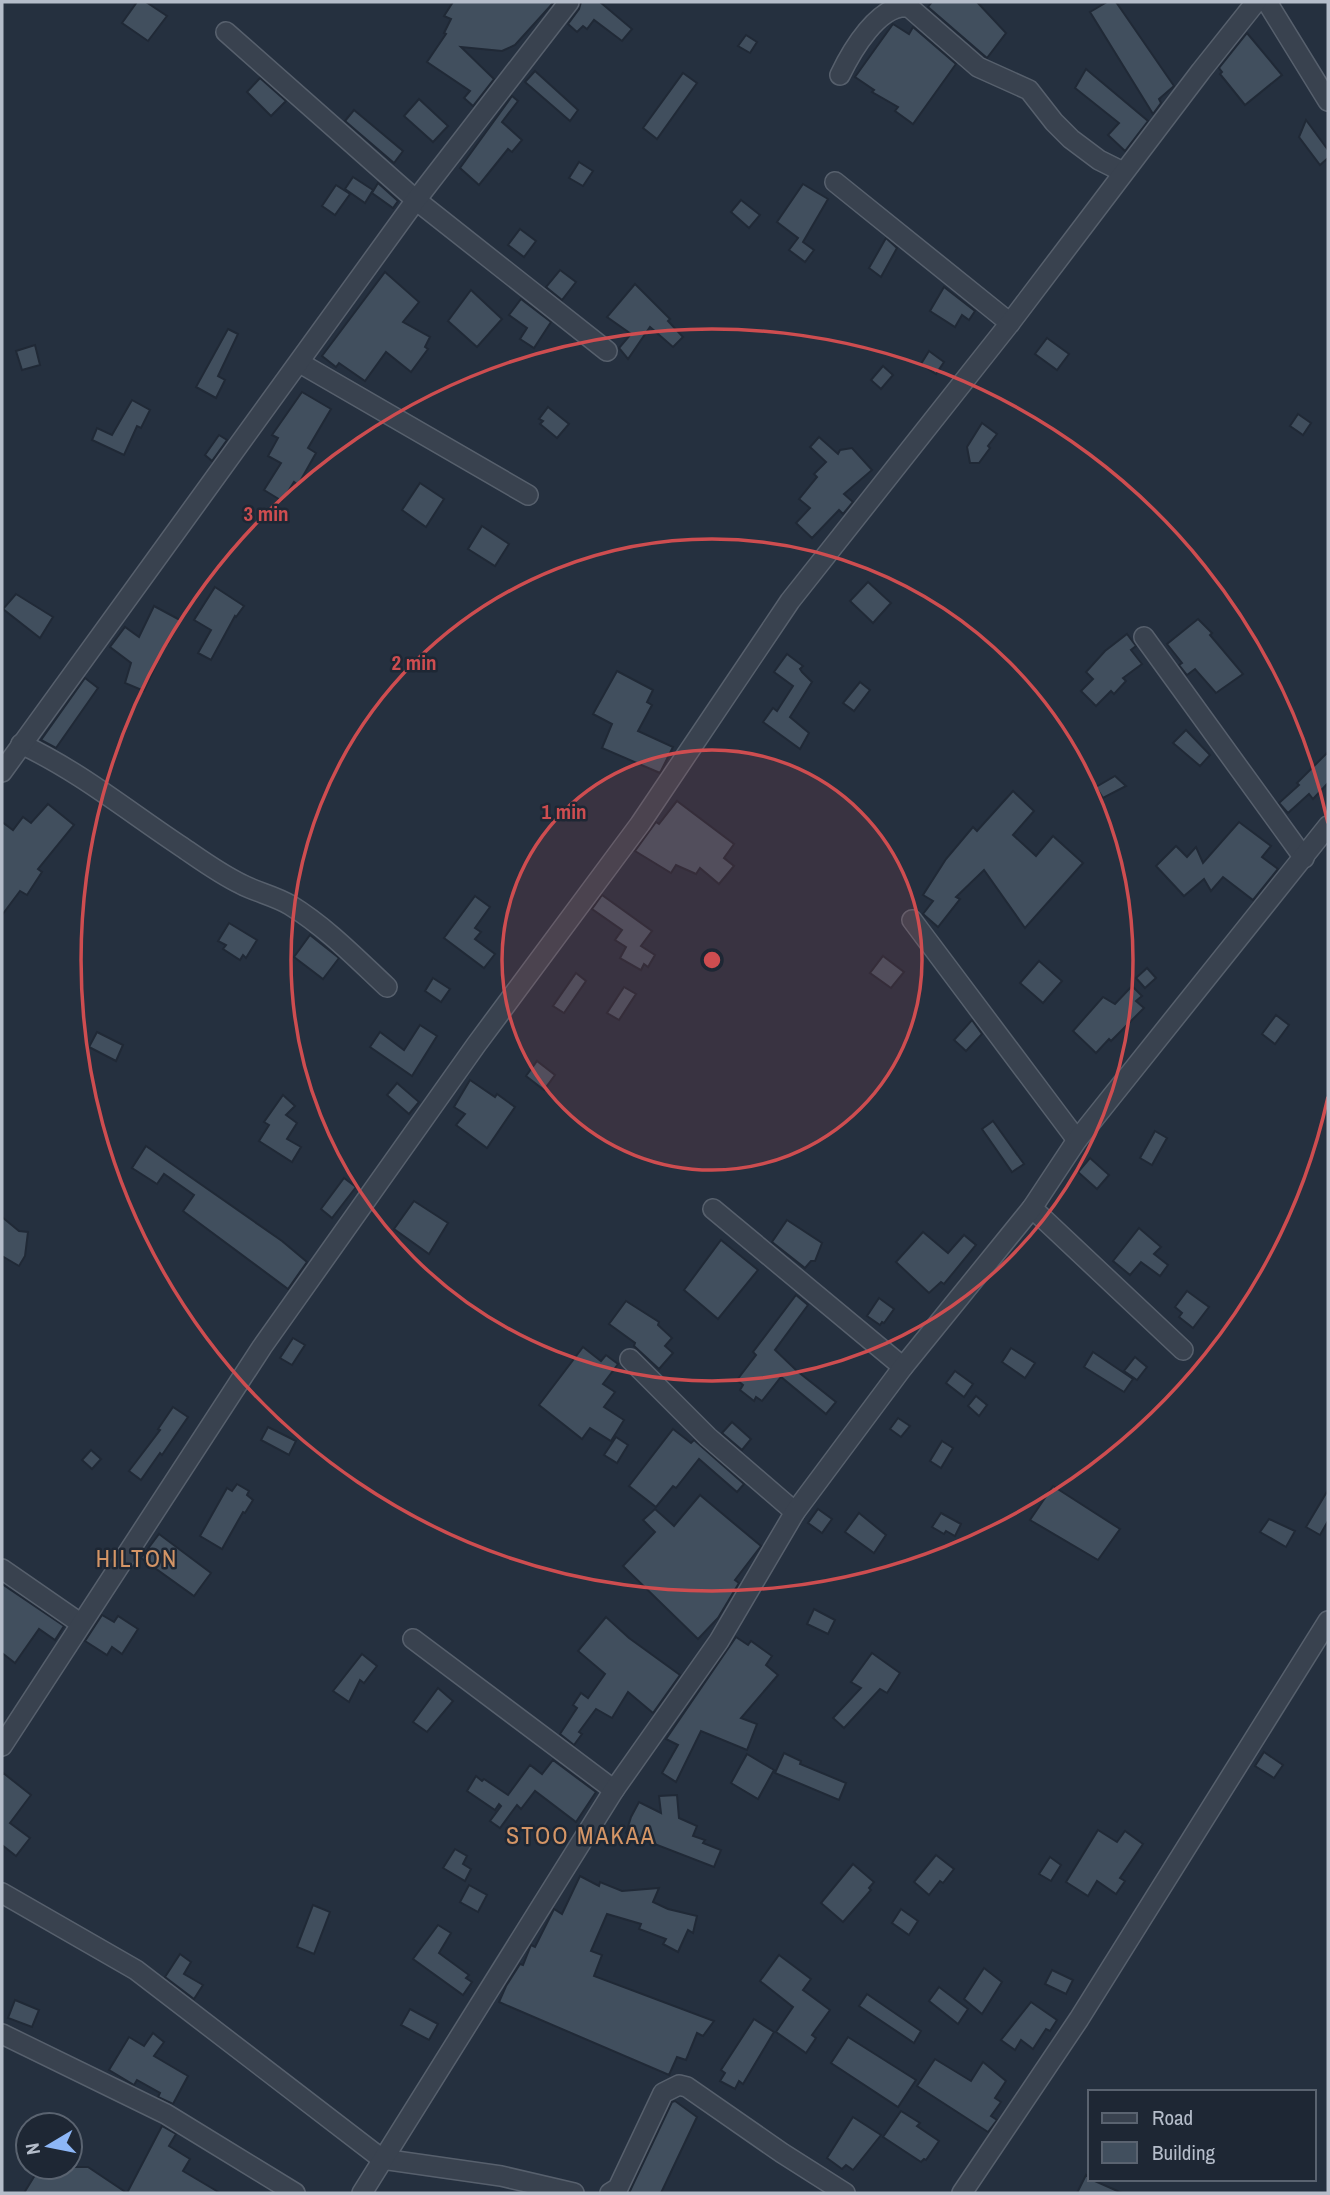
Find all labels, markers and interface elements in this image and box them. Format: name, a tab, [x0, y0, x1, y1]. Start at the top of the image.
text: 3 min	[244, 499, 288, 528]
text: 2 min	[392, 648, 436, 677]
text: 1 min	[542, 797, 586, 826]
centre of rings	[700, 948, 724, 972]
district label: HILTON	[96, 1542, 178, 1574]
district label: STOO MAKAA	[506, 1819, 656, 1851]
legend	[1088, 2090, 1316, 2181]
text: Road	[1152, 2103, 1193, 2132]
north arrow	[14, 2111, 84, 2181]
text: Building	[1152, 2138, 1216, 2167]
text: N	[18, 2141, 46, 2157]

